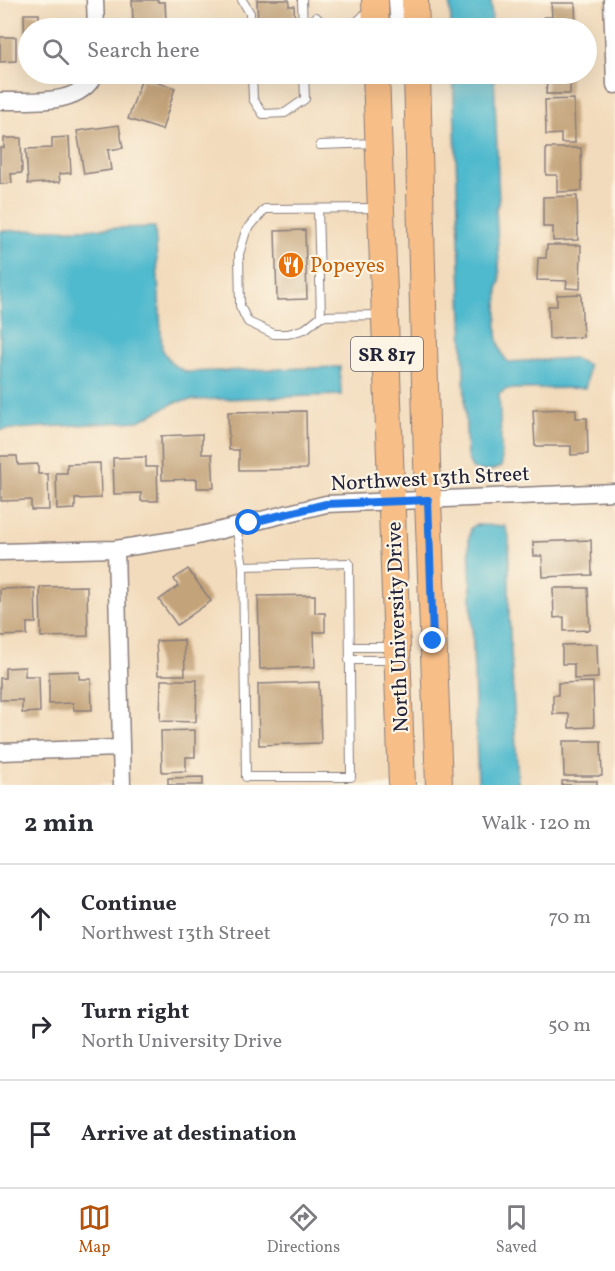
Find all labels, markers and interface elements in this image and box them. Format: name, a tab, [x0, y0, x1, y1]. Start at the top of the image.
search box	[18, 18, 597, 84]
icon: search	[39, 35, 72, 68]
text: Search here	[87, 36, 200, 67]
restaurant icon: Popeyes	[276, 250, 306, 280]
place label: Popeyes	[310, 252, 385, 281]
road number: SR 817	[351, 337, 423, 371]
street label: Northwest 13th Street	[330, 460, 530, 499]
route start	[235, 509, 261, 535]
street label: North University Drive	[380, 521, 417, 733]
route end	[419, 627, 445, 653]
text: 2 min	[24, 806, 94, 842]
text: Walk · 120 m	[482, 810, 591, 838]
text: Continue	[81, 889, 177, 920]
icon: ahead	[24, 902, 57, 935]
text: 70 m	[548, 904, 591, 932]
text: Northwest 13th Street	[81, 920, 271, 948]
text: Turn right	[81, 997, 189, 1028]
icon: right	[24, 1010, 57, 1043]
text: 50 m	[548, 1012, 591, 1040]
text: North University Drive	[81, 1028, 282, 1056]
icon: arrive	[24, 1118, 57, 1151]
text: Arrive at destination	[81, 1119, 297, 1150]
tab: Map	[78, 1201, 111, 1259]
tab: Directions	[267, 1201, 340, 1259]
tab: Saved	[496, 1201, 537, 1259]

